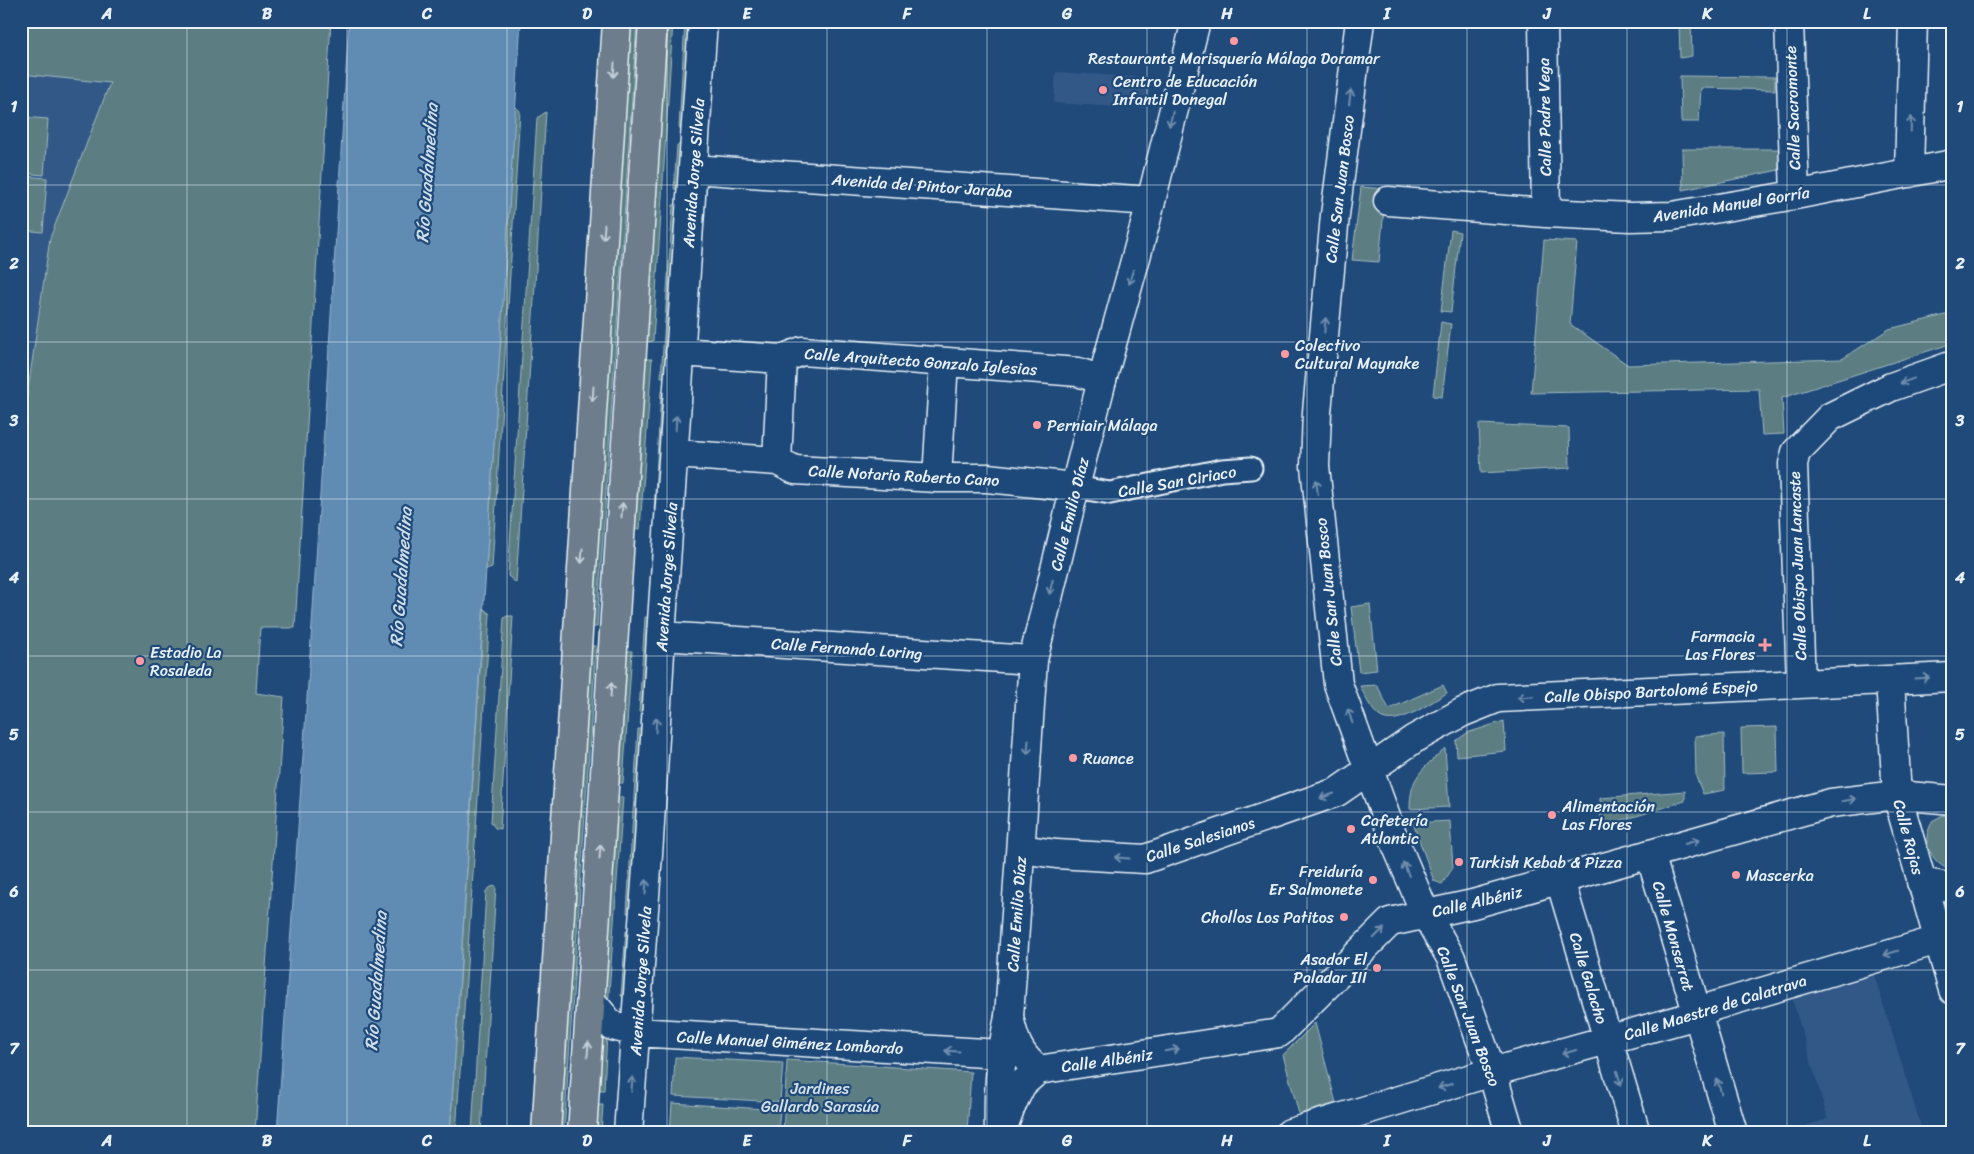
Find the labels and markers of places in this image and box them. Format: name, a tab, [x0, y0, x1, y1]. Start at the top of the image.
marker: Restaurante Marisquería Málaga Doramar	[1228, 35, 1240, 47]
place label: Restaurante Marisquería Málaga Doramar	[1088, 44, 1381, 73]
place label: Centro de Educación Infantil Donegal	[1112, 67, 1257, 114]
marker: Centro de Educación Infantil Donegal	[1097, 84, 1109, 96]
place label: Colectivo Cultural Maynake	[1295, 331, 1420, 378]
marker: Colectivo Cultural Maynake	[1279, 348, 1291, 360]
place label: Perniair Málaga	[1047, 411, 1158, 440]
marker: Perniair Málaga	[1031, 419, 1043, 431]
place label: Farmacia Las Flores	[1685, 622, 1756, 669]
place label: Estadio La Rosaleda	[150, 638, 222, 685]
marker: Farmacia Las Flores	[1759, 639, 1771, 651]
marker: Estadio La Rosaleda	[134, 655, 146, 667]
place label: Ruance	[1083, 744, 1134, 773]
marker: Ruance	[1067, 752, 1079, 764]
place label: Alimentación Las Flores	[1561, 792, 1655, 839]
place label: Cafetería Atlantic	[1360, 806, 1428, 853]
marker: Alimentación Las Flores	[1546, 809, 1558, 821]
marker: Cafetería Atlantic	[1345, 823, 1357, 835]
place label: Turkish Kebab & Pizza	[1469, 848, 1622, 877]
marker: Turkish Kebab & Pizza	[1453, 856, 1465, 868]
place label: Freiduría Er Salmonete	[1269, 857, 1363, 904]
place label: Mascerka	[1746, 861, 1814, 890]
marker: Mascerka	[1730, 869, 1742, 881]
marker: Freiduría Er Salmonete	[1367, 874, 1379, 886]
place label: Chollos Los Patitos	[1201, 903, 1335, 932]
marker: Chollos Los Patitos	[1338, 911, 1350, 923]
place label: Asador El Paladar III	[1293, 945, 1367, 992]
marker: Asador El Paladar III	[1371, 962, 1383, 974]

